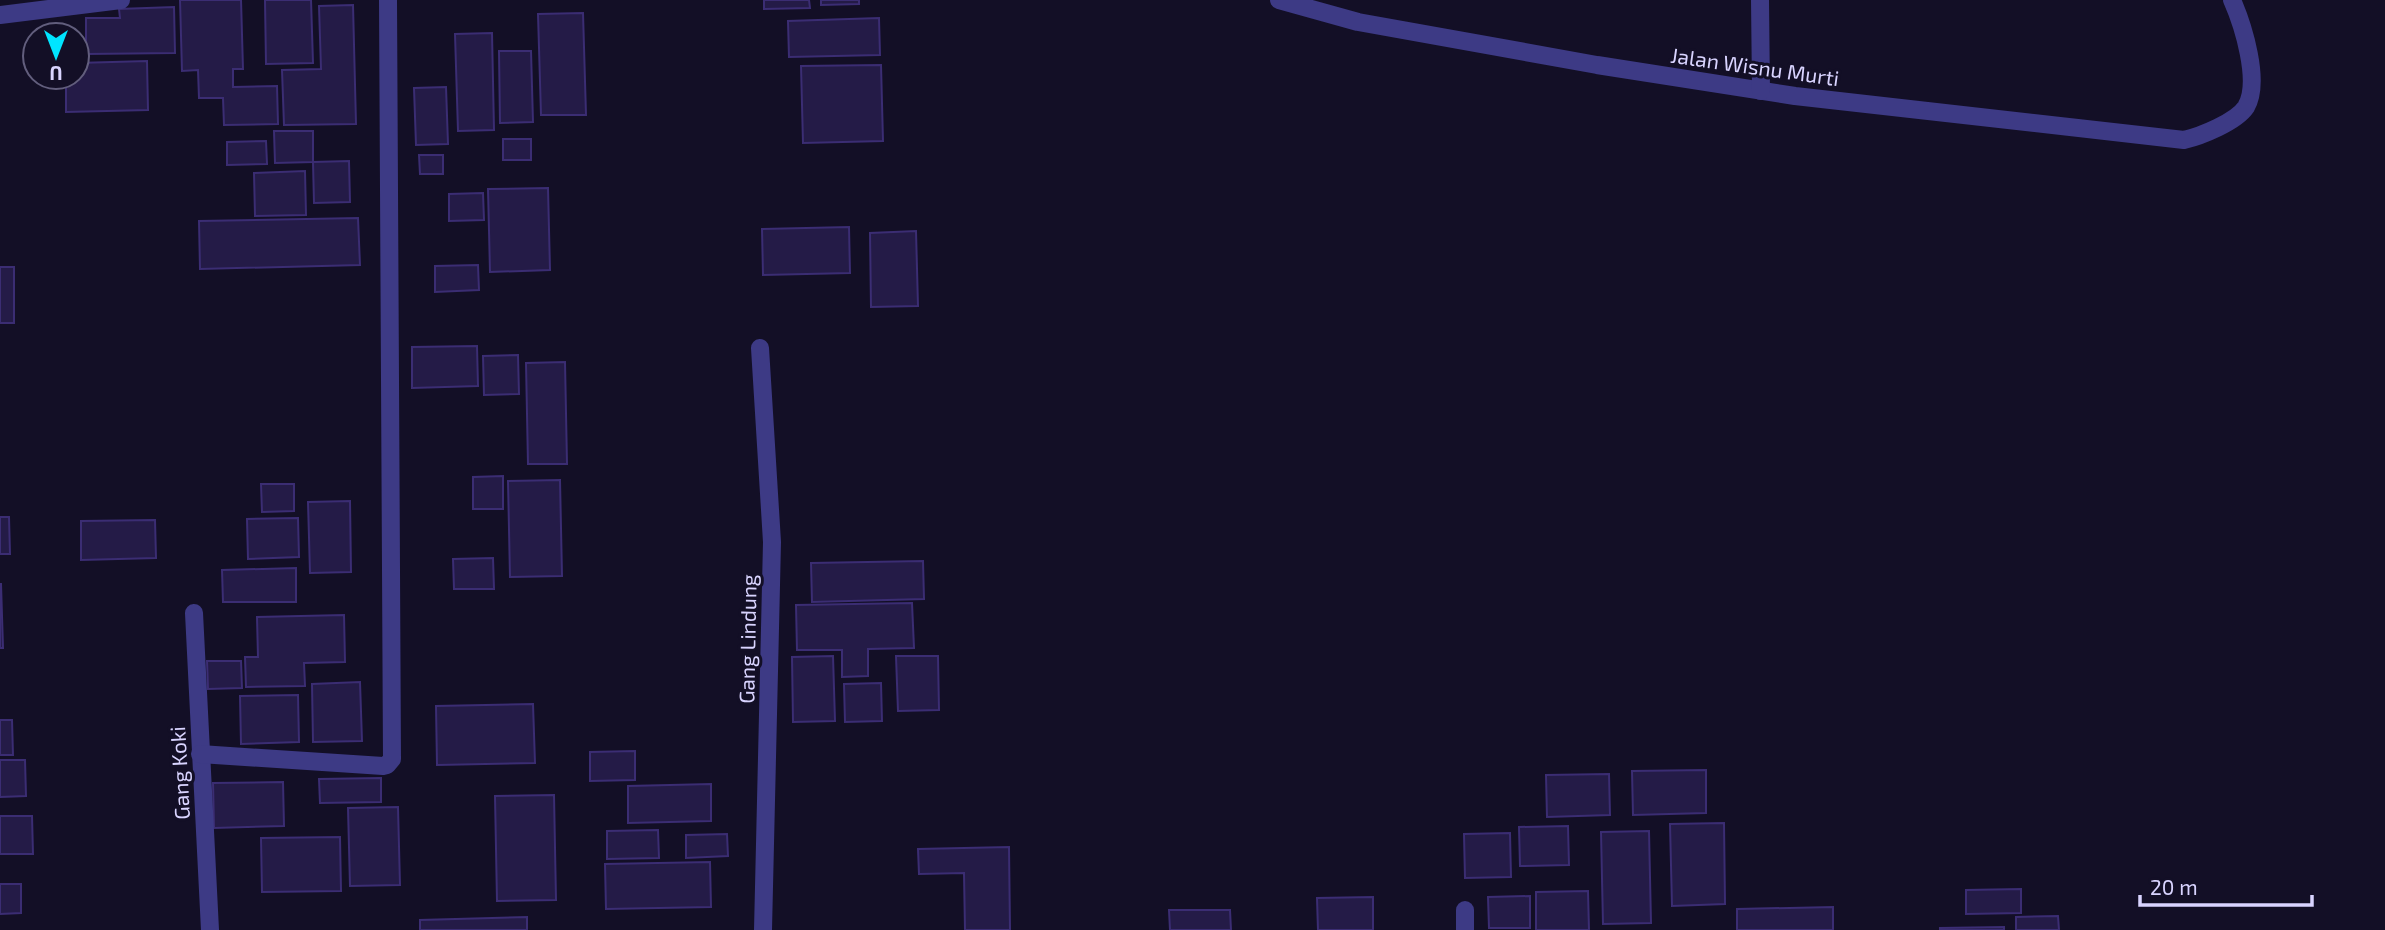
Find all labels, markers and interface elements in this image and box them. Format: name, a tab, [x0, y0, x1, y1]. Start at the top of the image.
north arrow	[21, 21, 91, 91]
street label: Jalan Wisnu Murti	[1669, 42, 1841, 90]
text: U	[49, 62, 63, 85]
street label: Gang Lindung	[733, 574, 761, 704]
street label: Gang Koki	[164, 726, 194, 820]
scale bar	[2140, 864, 2312, 908]
text: 20 m	[2150, 874, 2198, 899]

